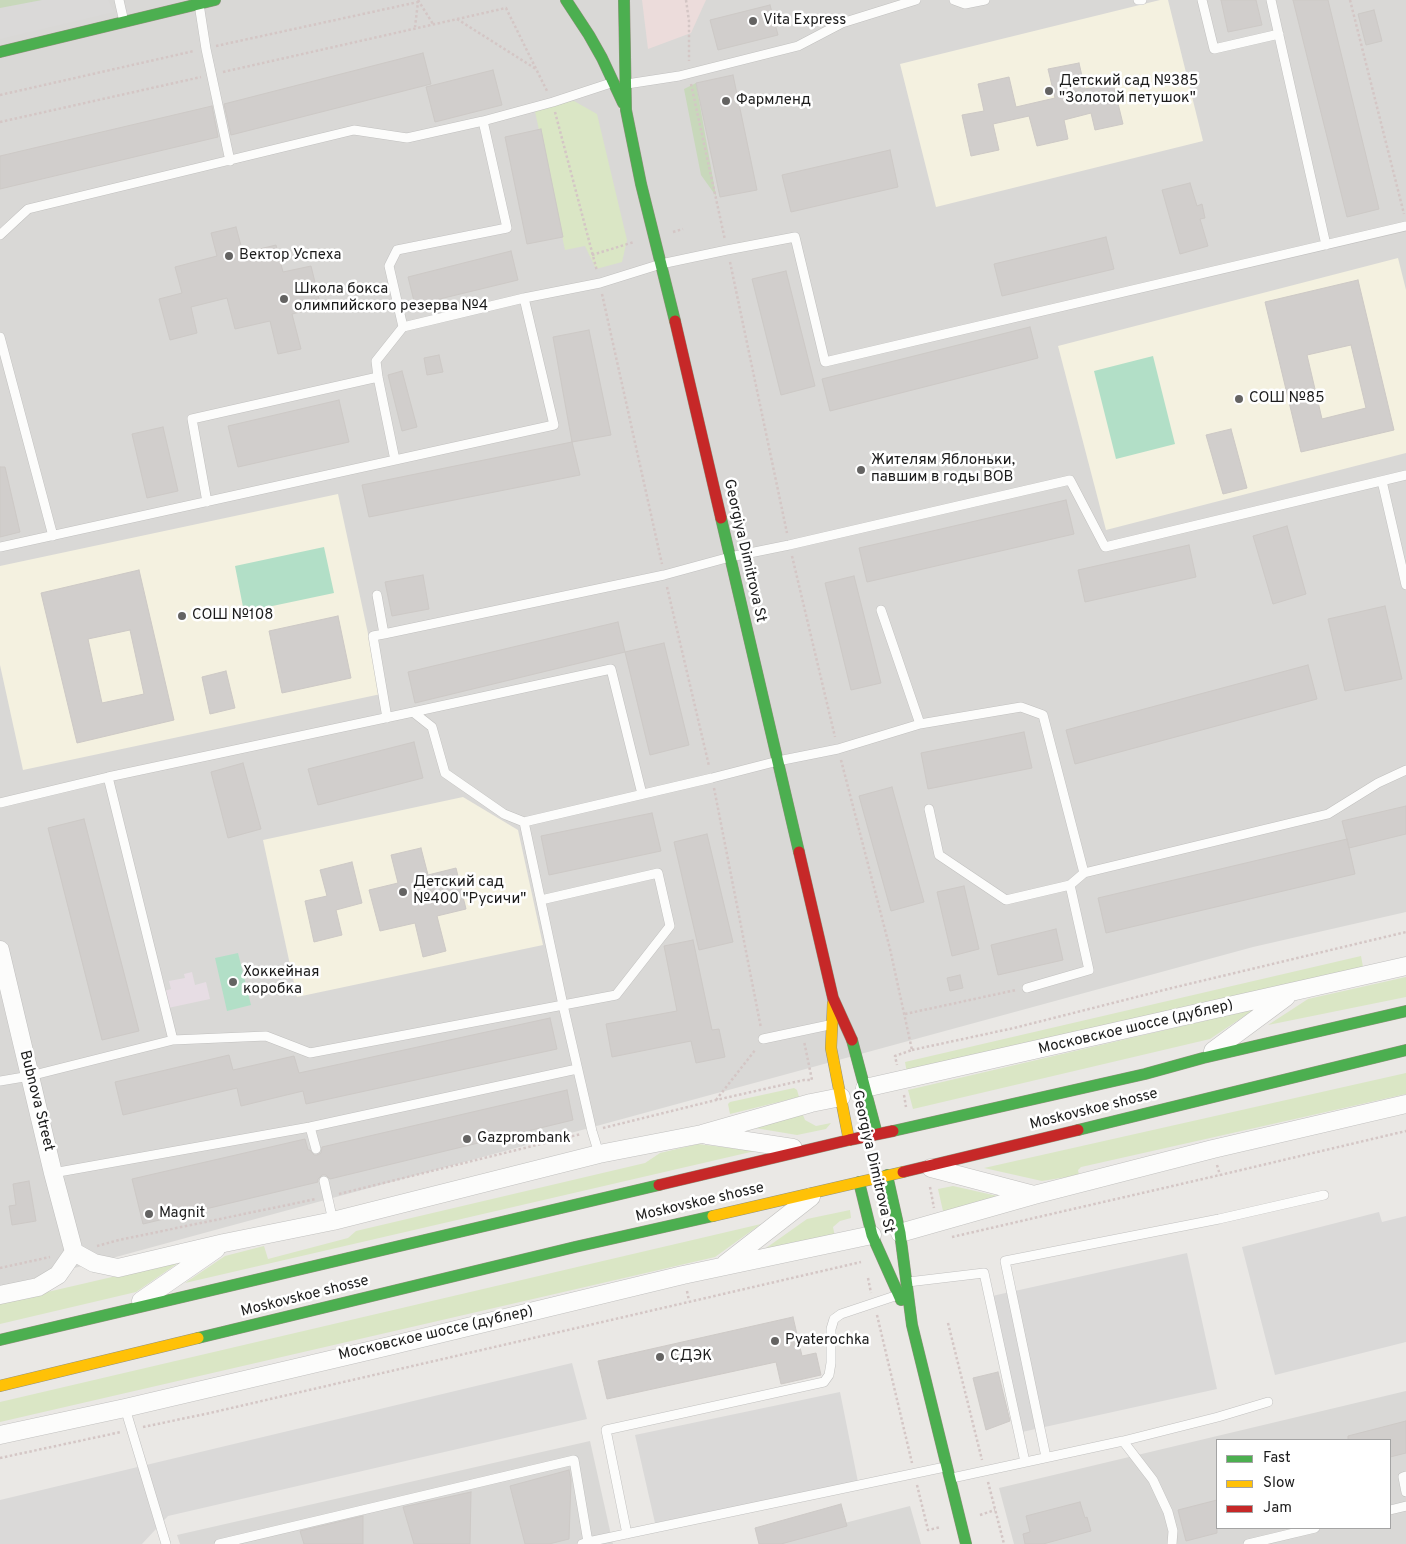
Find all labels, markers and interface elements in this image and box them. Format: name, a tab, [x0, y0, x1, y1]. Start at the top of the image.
place label: Vita Express	[763, 12, 846, 30]
marker: Vita Express	[747, 15, 759, 27]
place label: Детский сад №385 "Золотой петушок"	[1059, 73, 1198, 108]
marker: Детский сад №385 "Золотой петушок"	[1043, 85, 1055, 97]
place label: Фармленд	[736, 92, 811, 110]
marker: Фармленд	[720, 95, 732, 107]
place label: Вектор Успеха	[239, 247, 341, 265]
marker: Вектор Успеха	[223, 250, 235, 262]
place label: Школа бокса олимпийского резерва №4	[294, 281, 488, 316]
marker: Школа бокса олимпийского резерва №4	[278, 293, 290, 305]
place label: СОШ №85	[1249, 390, 1325, 408]
marker: СОШ №85	[1233, 393, 1245, 405]
place label: Жителям Яблоньки, павшим в годы ВОВ	[871, 452, 1015, 487]
marker: Жителям Яблоньки, павшим в годы ВОВ	[855, 464, 867, 476]
street label: Georgiya Dimitrova St	[719, 478, 769, 624]
place label: СОШ №108	[192, 607, 273, 625]
marker: СОШ №108	[176, 610, 188, 622]
place label: Детский сад №400 "Русичи"	[413, 874, 526, 909]
marker: Детский сад №400 "Русичи"	[397, 886, 409, 898]
place label: Хоккейная коробка	[243, 964, 319, 999]
marker: Хоккейная коробка	[227, 976, 239, 988]
street label: Московское шоссе (дублер)	[1037, 997, 1235, 1059]
street label: Bubnova Street	[15, 1049, 57, 1153]
street label: Moskovskoe shosse	[1028, 1085, 1160, 1135]
street label: Georgiya Dimitrova St	[847, 1089, 897, 1235]
place label: Gazprombank	[477, 1130, 571, 1148]
marker: Gazprombank	[461, 1133, 473, 1145]
street label: Moskovskoe shosse	[634, 1179, 766, 1227]
place label: Magnit	[159, 1205, 205, 1223]
marker: Magnit	[143, 1208, 155, 1220]
street label: Moskovskoe shosse	[239, 1272, 371, 1322]
street label: Московское шоссе (дублер)	[337, 1303, 535, 1365]
place label: Pyaterochka	[785, 1332, 869, 1350]
marker: Pyaterochka	[769, 1335, 781, 1347]
place label: СДЭК	[670, 1348, 712, 1366]
marker: СДЭК	[654, 1351, 666, 1363]
legend	[1216, 1439, 1391, 1529]
text: Fast	[1263, 1449, 1291, 1468]
text: Slow	[1263, 1474, 1295, 1493]
text: Jam	[1263, 1499, 1292, 1518]

